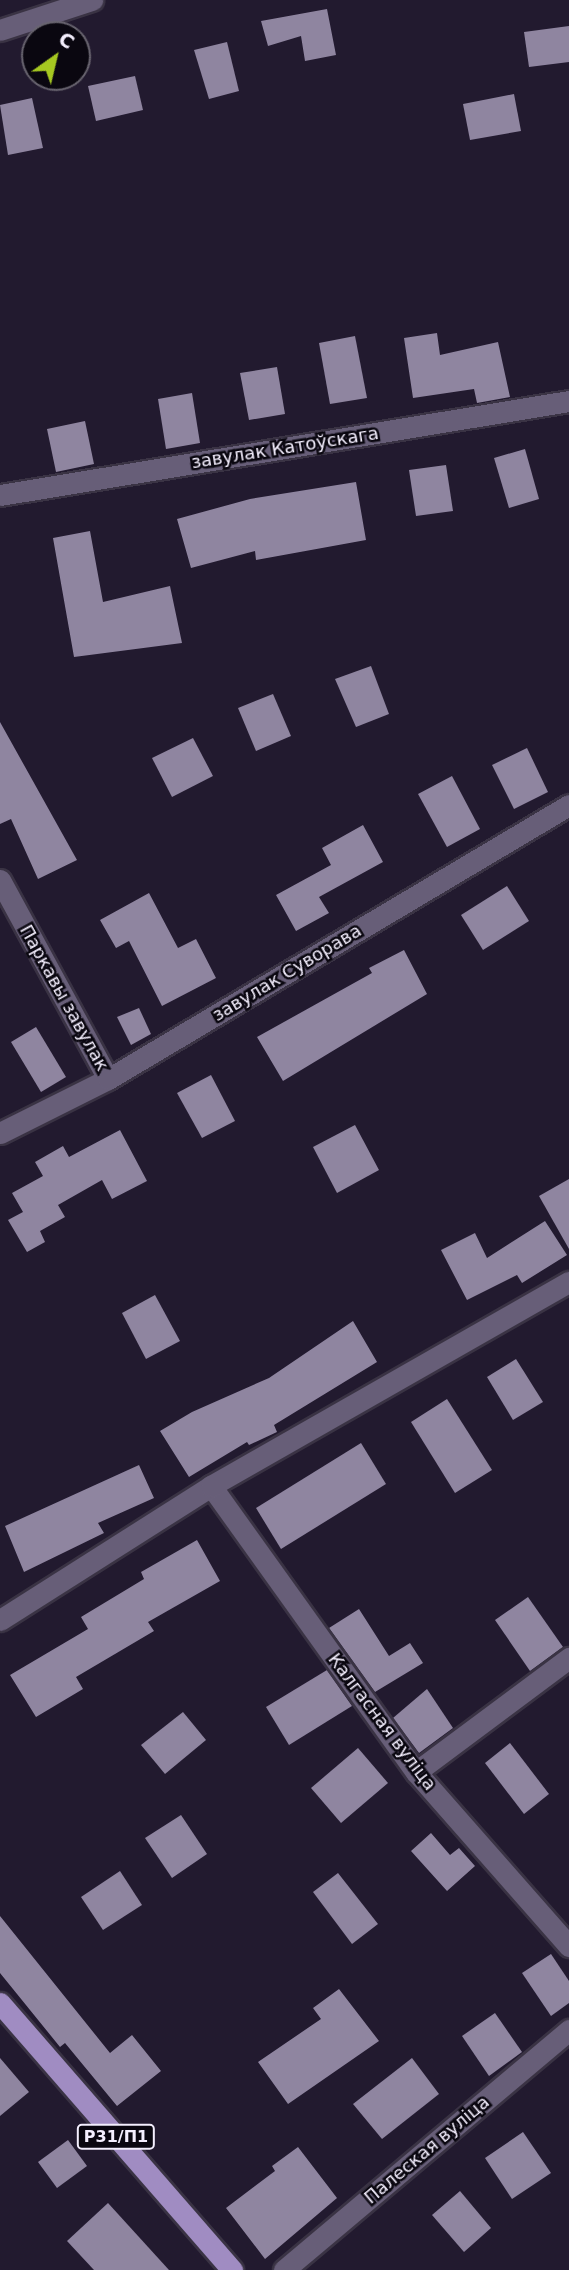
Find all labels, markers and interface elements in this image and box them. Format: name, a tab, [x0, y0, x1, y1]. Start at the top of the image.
north arrow	[21, 21, 91, 91]
text: С	[55, 27, 79, 53]
street label: завулак Катоўскага	[190, 423, 380, 473]
street label: завулак Суворава	[209, 920, 365, 1026]
street label: Паркавы завулак	[15, 921, 113, 1075]
street label: Калгасная вуліца	[323, 1649, 441, 1795]
street label: Палеская вуліца	[360, 2091, 494, 2209]
road number: Р31/П1	[76, 2124, 156, 2150]

